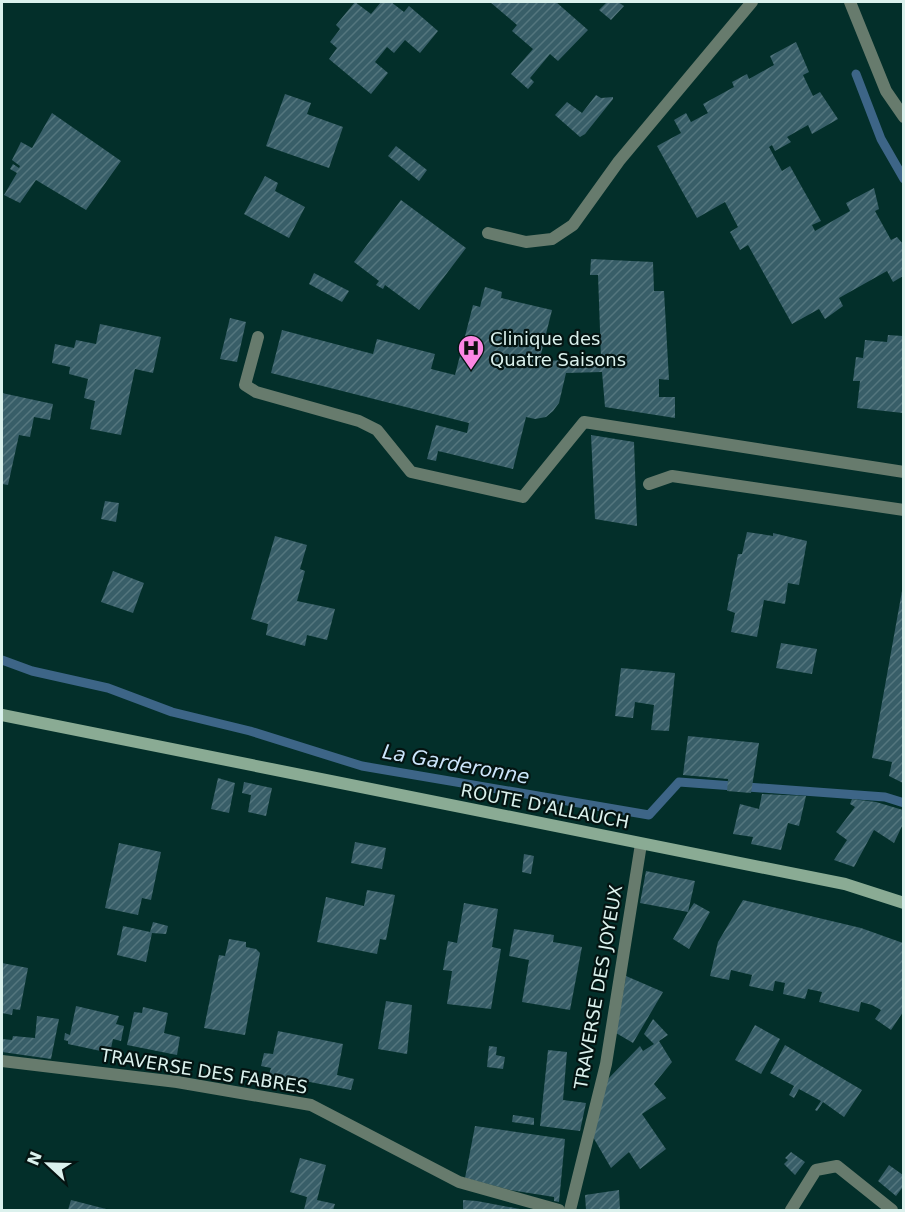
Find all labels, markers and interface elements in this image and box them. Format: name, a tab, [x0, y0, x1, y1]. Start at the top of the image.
place label: Clinique des Quatre Saisons	[490, 328, 626, 370]
hospital icon: Clinique des Quatre Saisons	[456, 333, 486, 371]
water label: La Garderonne	[381, 739, 531, 789]
street label: ROUTE D'ALLAUCH	[459, 779, 631, 833]
street label: TRAVERSE DES JOYEUX	[569, 883, 626, 1092]
street label: TRAVERSE DES FABRES	[98, 1044, 309, 1098]
north arrow	[18, 1134, 78, 1194]
text: N	[23, 1149, 46, 1168]

